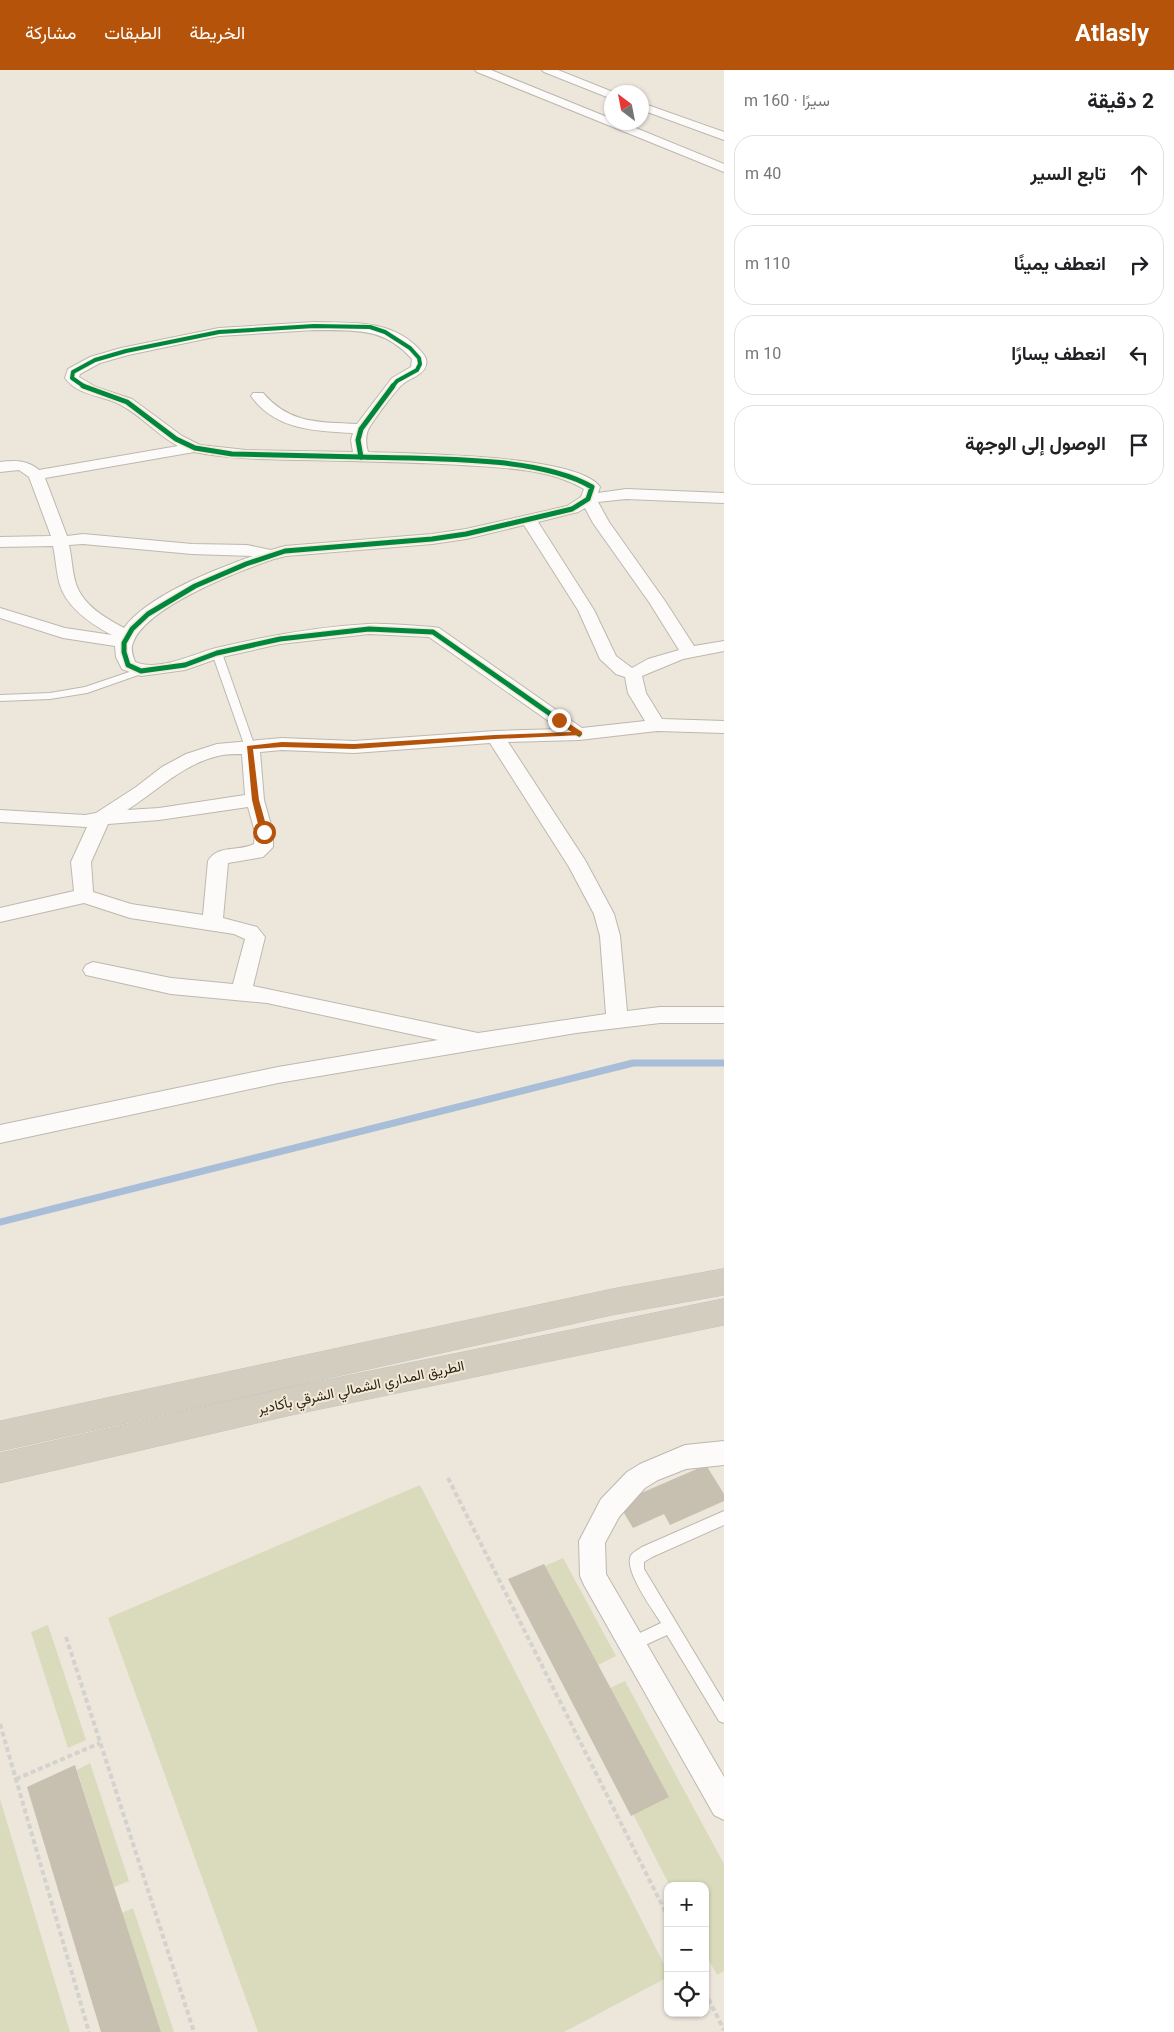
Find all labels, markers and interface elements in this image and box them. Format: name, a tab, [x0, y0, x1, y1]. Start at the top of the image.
text: Atlasly	[1075, 16, 1149, 54]
text: مشاركة	[25, 21, 76, 49]
text: الطبقات	[104, 21, 161, 49]
text: الخريطة	[189, 21, 245, 49]
north arrow	[604, 85, 649, 130]
text: 2 دقيقة	[1087, 86, 1154, 119]
text: سيرًا · 160 m	[744, 90, 830, 115]
text: تابع السير	[1030, 161, 1106, 190]
icon: ahead	[1125, 161, 1153, 189]
text: 40 m	[745, 163, 781, 188]
text: انعطف يمينًا	[1014, 251, 1106, 280]
icon: right	[1125, 251, 1153, 279]
text: 110 m	[745, 253, 790, 278]
text: انعطف يسارًا	[1011, 341, 1106, 370]
icon: left	[1125, 341, 1153, 369]
text: 10 m	[745, 343, 781, 368]
text: الوصول إلى الوجهة	[965, 431, 1106, 460]
icon: arrive	[1125, 431, 1153, 459]
route end	[548, 709, 571, 732]
route start	[253, 821, 276, 844]
street label: الطريق المداري الشمالي الشرقي بأكادير	[255, 1356, 467, 1422]
map controls	[664, 1882, 709, 2017]
button: +	[664, 1882, 709, 1927]
button: −	[664, 1927, 709, 1972]
button: locate	[664, 1972, 709, 2017]

